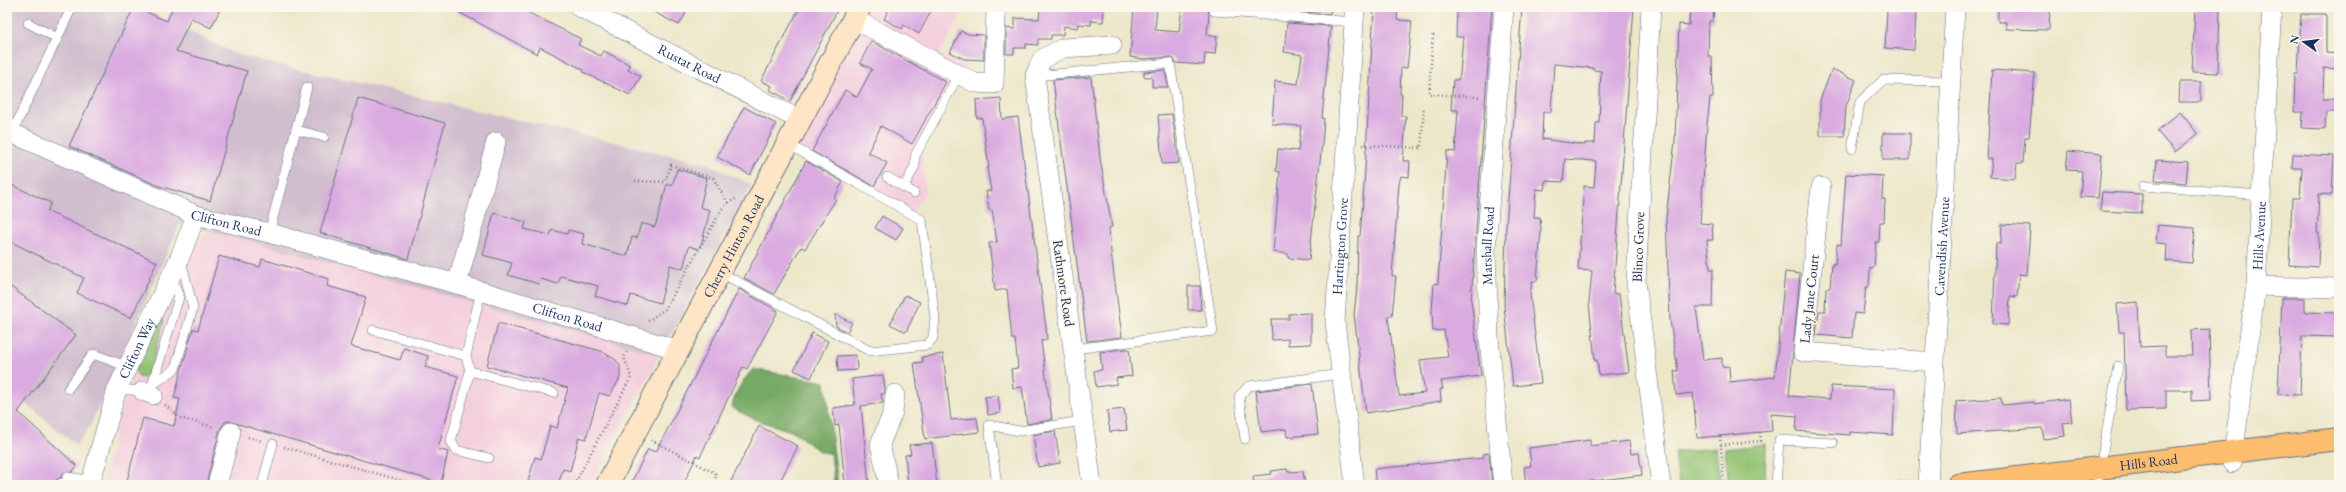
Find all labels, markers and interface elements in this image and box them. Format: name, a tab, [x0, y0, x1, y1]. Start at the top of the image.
north arrow	[2284, 22, 2324, 62]
text: N	[2286, 33, 2302, 46]
street label: Rustat Road	[655, 40, 725, 87]
street label: Cherry Hinton Road	[699, 191, 768, 301]
street label: Cavendish Avenue	[1930, 196, 1953, 296]
street label: Hartington Grove	[1328, 197, 1352, 296]
street label: Hills Avenue	[2248, 200, 2270, 271]
street label: Clifton Road	[189, 205, 264, 240]
street label: Marshall Road	[1477, 205, 1498, 285]
street label: Blinco Grove	[1628, 211, 1648, 282]
street label: Rathmore Road	[1049, 239, 1079, 328]
street label: Lady Jane Court	[1795, 253, 1823, 344]
street label: Clifton Road	[530, 298, 605, 336]
street label: Clifton Way	[114, 314, 159, 382]
street label: Hills Road	[2119, 449, 2179, 474]

